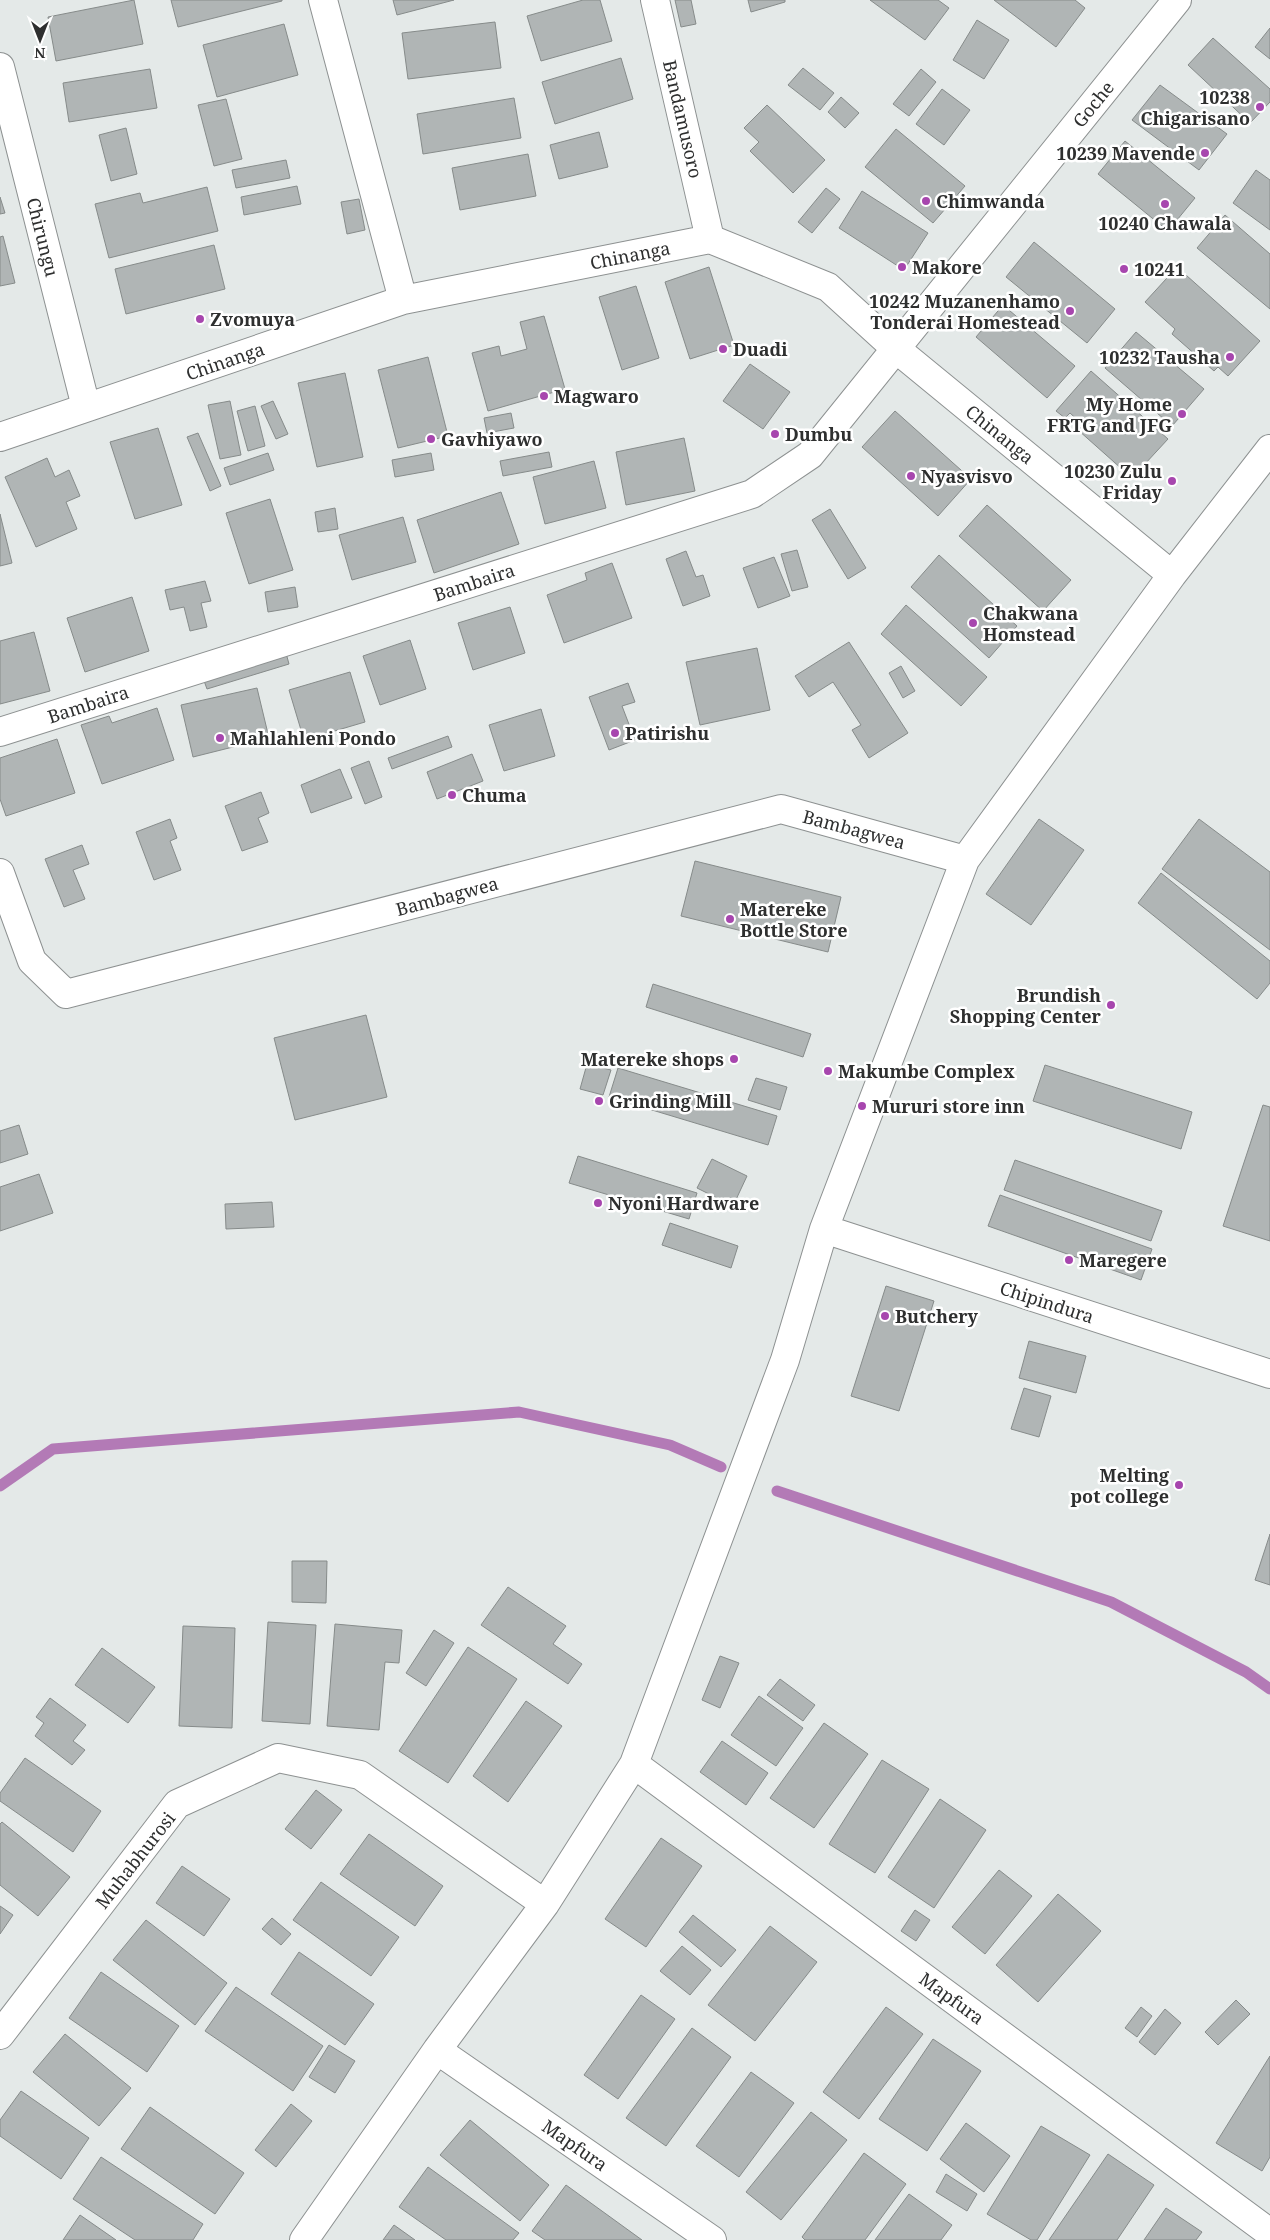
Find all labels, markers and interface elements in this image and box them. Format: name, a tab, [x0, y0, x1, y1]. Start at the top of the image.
north arrow	[15, 15, 65, 65]
text: N	[34, 44, 46, 63]
street label: Bandamusoro	[658, 58, 708, 180]
street label: Goche	[1067, 76, 1119, 132]
place label: 10238 Chigarisano	[1140, 85, 1250, 130]
marker: 10238 Chigarisano	[1254, 101, 1266, 113]
place label: 10239 Mavende	[1056, 141, 1195, 165]
marker: 10239 Mavende	[1199, 147, 1211, 159]
place label: Chimwanda	[936, 189, 1045, 213]
street label: Chirungu	[22, 195, 65, 280]
marker: Chimwanda	[920, 195, 932, 207]
marker: 10240 Chawala	[1159, 198, 1171, 210]
place label: 10240 Chawala	[1098, 211, 1232, 235]
street label: Chinanga	[588, 235, 672, 275]
place label: Makore	[912, 255, 982, 279]
place label: 10241	[1134, 257, 1185, 281]
marker: Makore	[896, 261, 908, 273]
marker: 10241	[1118, 263, 1130, 275]
place label: 10242 Muzanenhamo Tonderai Homestead	[869, 289, 1060, 334]
marker: 10242 Muzanenhamo Tonderai Homestead	[1064, 305, 1076, 317]
place label: Zvomuya	[210, 307, 295, 331]
marker: Zvomuya	[194, 313, 206, 325]
street label: Chinanga	[183, 336, 267, 386]
place label: Duadi	[733, 337, 788, 361]
marker: Duadi	[717, 343, 729, 355]
place label: 10232 Tausha	[1099, 345, 1220, 369]
marker: 10232 Tausha	[1224, 351, 1236, 363]
place label: Magwaro	[554, 384, 639, 408]
marker: Magwaro	[538, 390, 550, 402]
place label: My Home FRTG and JFG	[1047, 392, 1172, 437]
street label: Chinanga	[961, 399, 1039, 469]
marker: My Home FRTG and JFG	[1176, 408, 1188, 420]
place label: Dumbu	[785, 422, 852, 446]
place label: Gavhiyawo	[441, 427, 543, 451]
marker: Dumbu	[769, 428, 781, 440]
marker: Gavhiyawo	[425, 433, 437, 445]
place label: 10230 Zulu Friday	[1064, 459, 1163, 504]
place label: Nyasvisvo	[921, 464, 1013, 488]
marker: Nyasvisvo	[905, 470, 917, 482]
marker: 10230 Zulu Friday	[1166, 475, 1178, 487]
street label: Bambaira	[430, 558, 518, 606]
place label: Chakwana Homstead	[983, 601, 1079, 646]
marker: Chakwana Homstead	[967, 617, 979, 629]
street label: Bambaira	[44, 680, 132, 728]
place label: Patirishu	[625, 721, 709, 745]
place label: Mahlahleni Pondo	[230, 726, 396, 750]
marker: Patirishu	[609, 727, 621, 739]
marker: Mahlahleni Pondo	[214, 732, 226, 744]
place label: Chuma	[462, 783, 527, 807]
marker: Chuma	[446, 789, 458, 801]
street label: Bambagwea	[800, 804, 908, 854]
street label: Bambagwea	[393, 871, 501, 921]
place label: Matereke Bottle Store	[740, 897, 848, 942]
marker: Matereke Bottle Store	[724, 913, 736, 925]
place label: Brundish Shopping Center	[950, 983, 1102, 1028]
marker: Brundish Shopping Center	[1105, 999, 1117, 1011]
place label: Matereke shops	[581, 1047, 724, 1071]
marker: Matereke shops	[728, 1053, 740, 1065]
place label: Makumbe Complex	[838, 1059, 1015, 1083]
marker: Makumbe Complex	[822, 1065, 834, 1077]
place label: Grinding Mill	[609, 1089, 732, 1113]
place label: Mururi store inn	[872, 1094, 1025, 1118]
marker: Grinding Mill	[593, 1095, 605, 1107]
marker: Mururi store inn	[856, 1100, 868, 1112]
place label: Nyoni Hardware	[608, 1191, 759, 1215]
marker: Nyoni Hardware	[592, 1197, 604, 1209]
place label: Maregere	[1079, 1248, 1167, 1272]
marker: Maregere	[1063, 1254, 1075, 1266]
street label: Chipindura	[997, 1276, 1097, 1328]
place label: Butchery	[895, 1304, 979, 1328]
marker: Butchery	[879, 1310, 891, 1322]
place label: Melting pot college	[1070, 1463, 1170, 1508]
marker: Melting pot college	[1173, 1479, 1185, 1491]
street label: Muhabhurosi	[90, 1807, 180, 1913]
street label: Mapfura	[915, 1966, 989, 2030]
street label: Mapfura	[538, 2114, 612, 2176]

